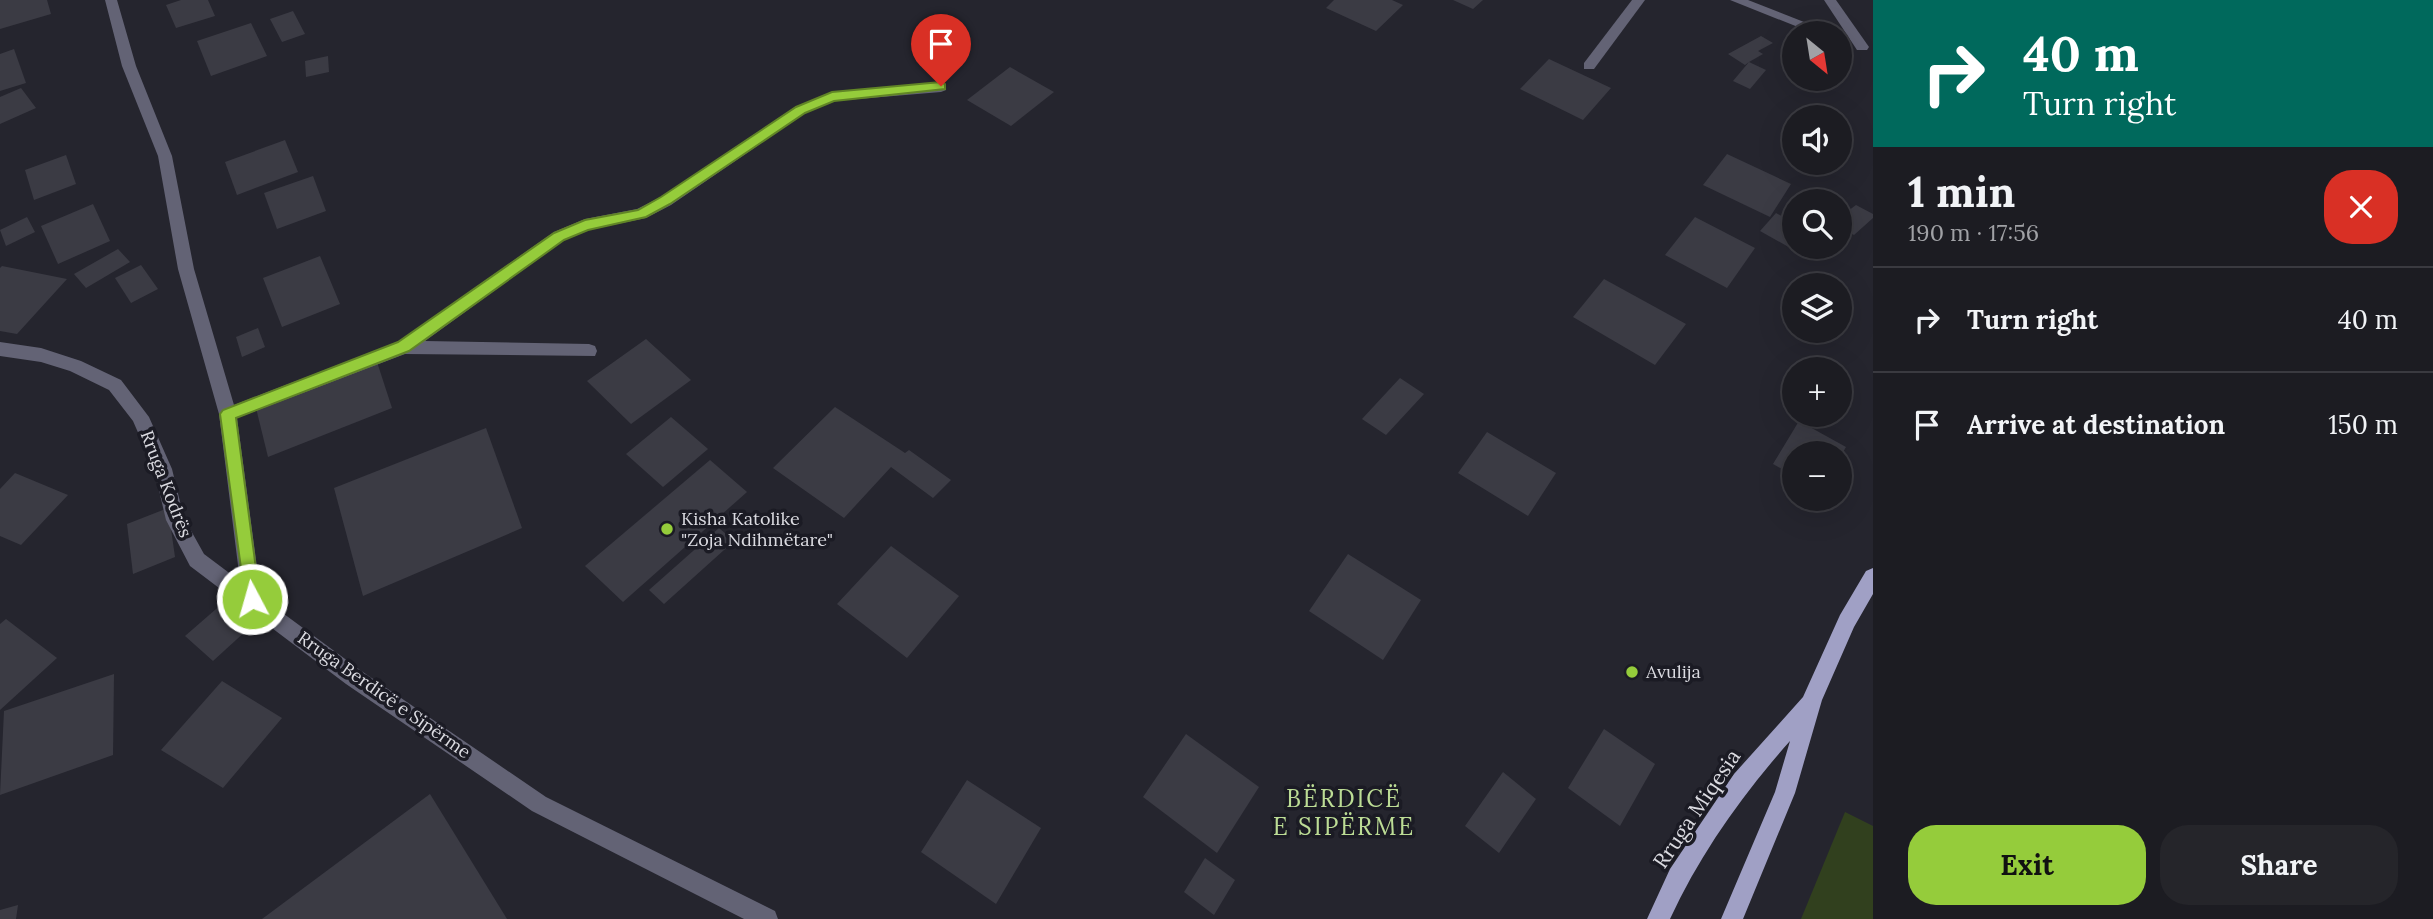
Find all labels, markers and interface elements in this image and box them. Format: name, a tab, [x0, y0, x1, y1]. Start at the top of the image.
pin	[911, 14, 971, 86]
north arrow	[1782, 21, 1852, 91]
map controls	[1782, 21, 1852, 511]
text: 40 m	[2023, 22, 2139, 84]
icon: arrive	[922, 25, 960, 63]
icon: right	[1908, 28, 1999, 119]
text: Turn right	[2023, 83, 2176, 124]
button: sound	[1782, 105, 1852, 175]
text: 1 min	[1908, 165, 2015, 219]
button: close	[2324, 170, 2398, 244]
button: search	[1782, 189, 1852, 259]
text: 190 m · 17:56	[1908, 218, 2039, 247]
button: layers	[1782, 273, 1852, 343]
icon: right	[1908, 301, 1946, 339]
text: Turn right	[1967, 303, 2098, 336]
text: 40 m	[2338, 303, 2398, 336]
button: +	[1782, 357, 1852, 427]
icon: arrive	[1908, 406, 1946, 444]
text: Arrive at destination	[1967, 408, 2225, 441]
text: 150 m	[2328, 408, 2398, 441]
street label: Rruga Kodrës	[135, 427, 197, 541]
button: −	[1782, 441, 1852, 511]
place label: Kisha Katolike "Zoja Ndihmëtare"	[681, 507, 833, 551]
marker: Kisha Katolike "Zoja Ndihmëtare"	[659, 521, 675, 537]
position arrow	[215, 562, 289, 636]
street label: Rruga Berdicë e Sipërme	[293, 626, 475, 763]
place label: Avulija	[1645, 660, 1701, 683]
marker: Avulija	[1624, 664, 1640, 680]
street label: Rruga Miqesia	[1647, 744, 1746, 873]
district label: BËRDICË E SIPËRME	[1273, 783, 1415, 842]
button: Exit	[1908, 825, 2146, 905]
button: Share	[2160, 825, 2398, 905]

